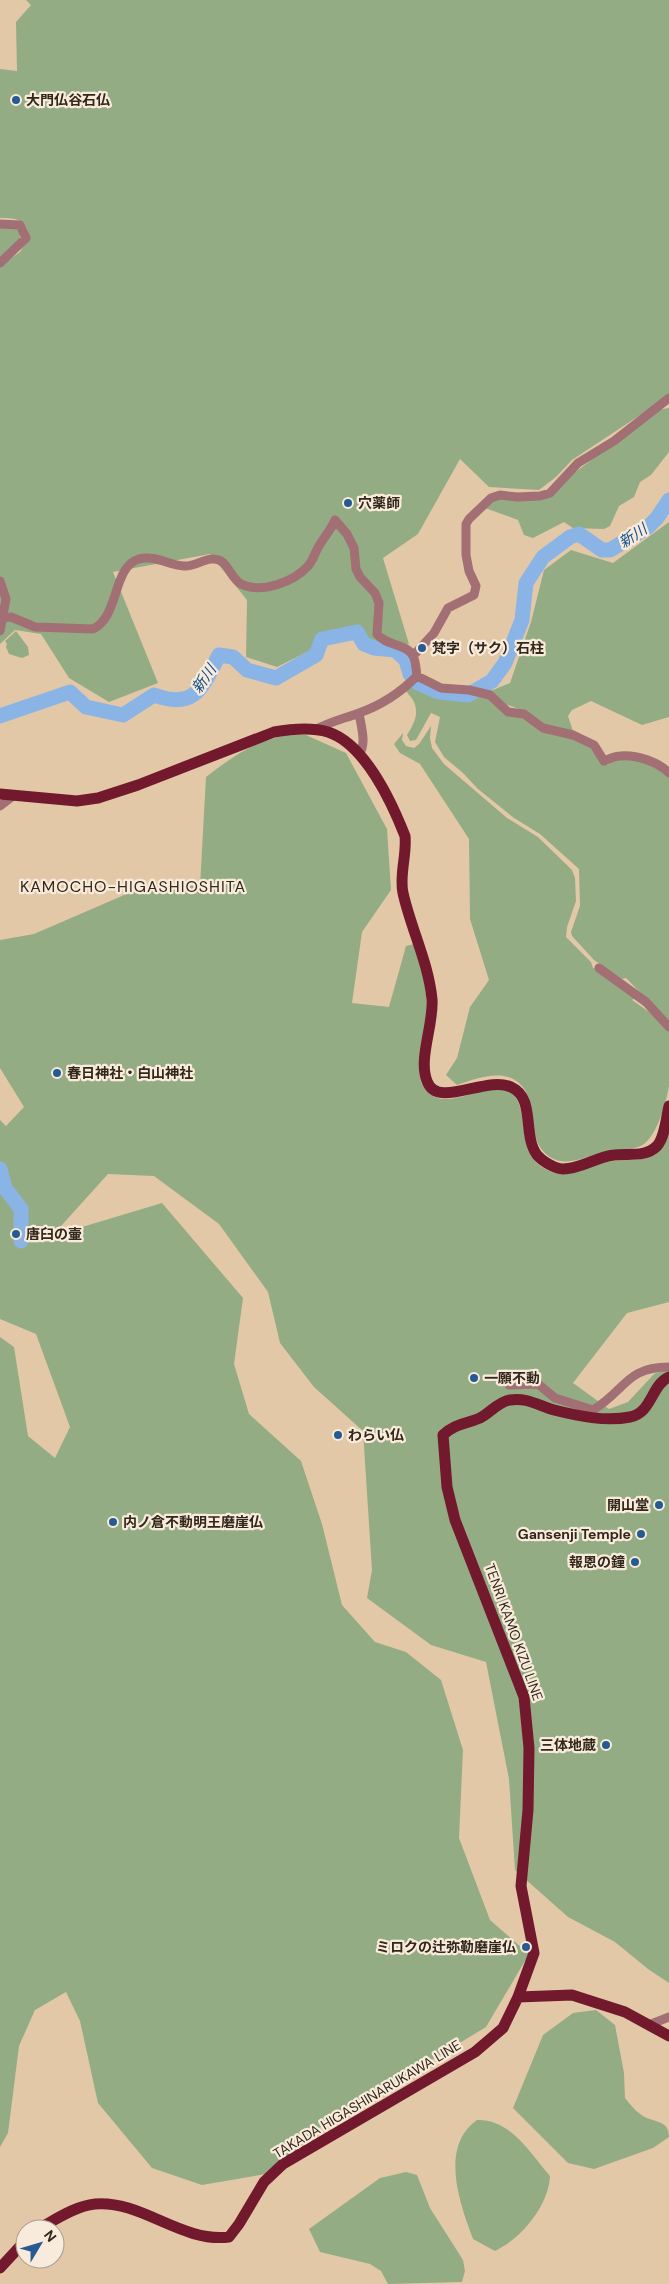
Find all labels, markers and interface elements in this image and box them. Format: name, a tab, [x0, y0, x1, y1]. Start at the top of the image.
place label: 大門仏谷石仏	[26, 91, 110, 109]
marker: 大門仏谷石仏	[10, 94, 22, 106]
place label: 穴薬師	[358, 494, 400, 512]
marker: 穴薬師	[342, 497, 354, 509]
water label: 新川	[615, 518, 653, 553]
place label: 梵字（サク）石柱	[432, 639, 544, 657]
marker: 梵字（サク）石柱	[416, 642, 428, 654]
water label: 新川	[187, 659, 222, 697]
district label: KAMOCHO-HIGASHIOSHITA	[20, 876, 246, 897]
place label: 春日神社・白山神社	[67, 1064, 193, 1082]
marker: 春日神社・白山神社	[51, 1067, 63, 1079]
place label: 唐臼の壷	[26, 1225, 82, 1243]
marker: 唐臼の壷	[10, 1228, 22, 1240]
place label: 一願不動	[484, 1369, 540, 1387]
marker: 一願不動	[468, 1372, 480, 1384]
place label: わらい仏	[348, 1426, 404, 1444]
marker: わらい仏	[332, 1429, 344, 1441]
place label: 開山堂	[607, 1496, 649, 1514]
marker: 開山堂	[653, 1499, 665, 1511]
place label: 内ノ倉不動明王磨崖仏	[123, 1513, 263, 1531]
marker: 内ノ倉不動明王磨崖仏	[107, 1516, 119, 1528]
place label: Gansenji Temple	[518, 1525, 631, 1543]
marker: Gansenji Temple	[635, 1528, 647, 1540]
place label: 報恩の鐘	[569, 1553, 625, 1571]
marker: 報恩の鐘	[629, 1556, 641, 1568]
street label: TENRI KAMO KIZU LINE	[481, 1561, 547, 1703]
place label: 三体地蔵	[540, 1736, 596, 1754]
marker: 三体地蔵	[600, 1739, 612, 1751]
place label: ミロクの辻弥勒磨崖仏	[376, 1938, 516, 1956]
marker: ミロクの辻弥勒磨崖仏	[520, 1941, 532, 1953]
street label: TAKADA HIGASHINARUKAWA LINE	[270, 2036, 464, 2162]
north arrow	[15, 2219, 65, 2269]
text: N	[40, 2226, 60, 2246]

